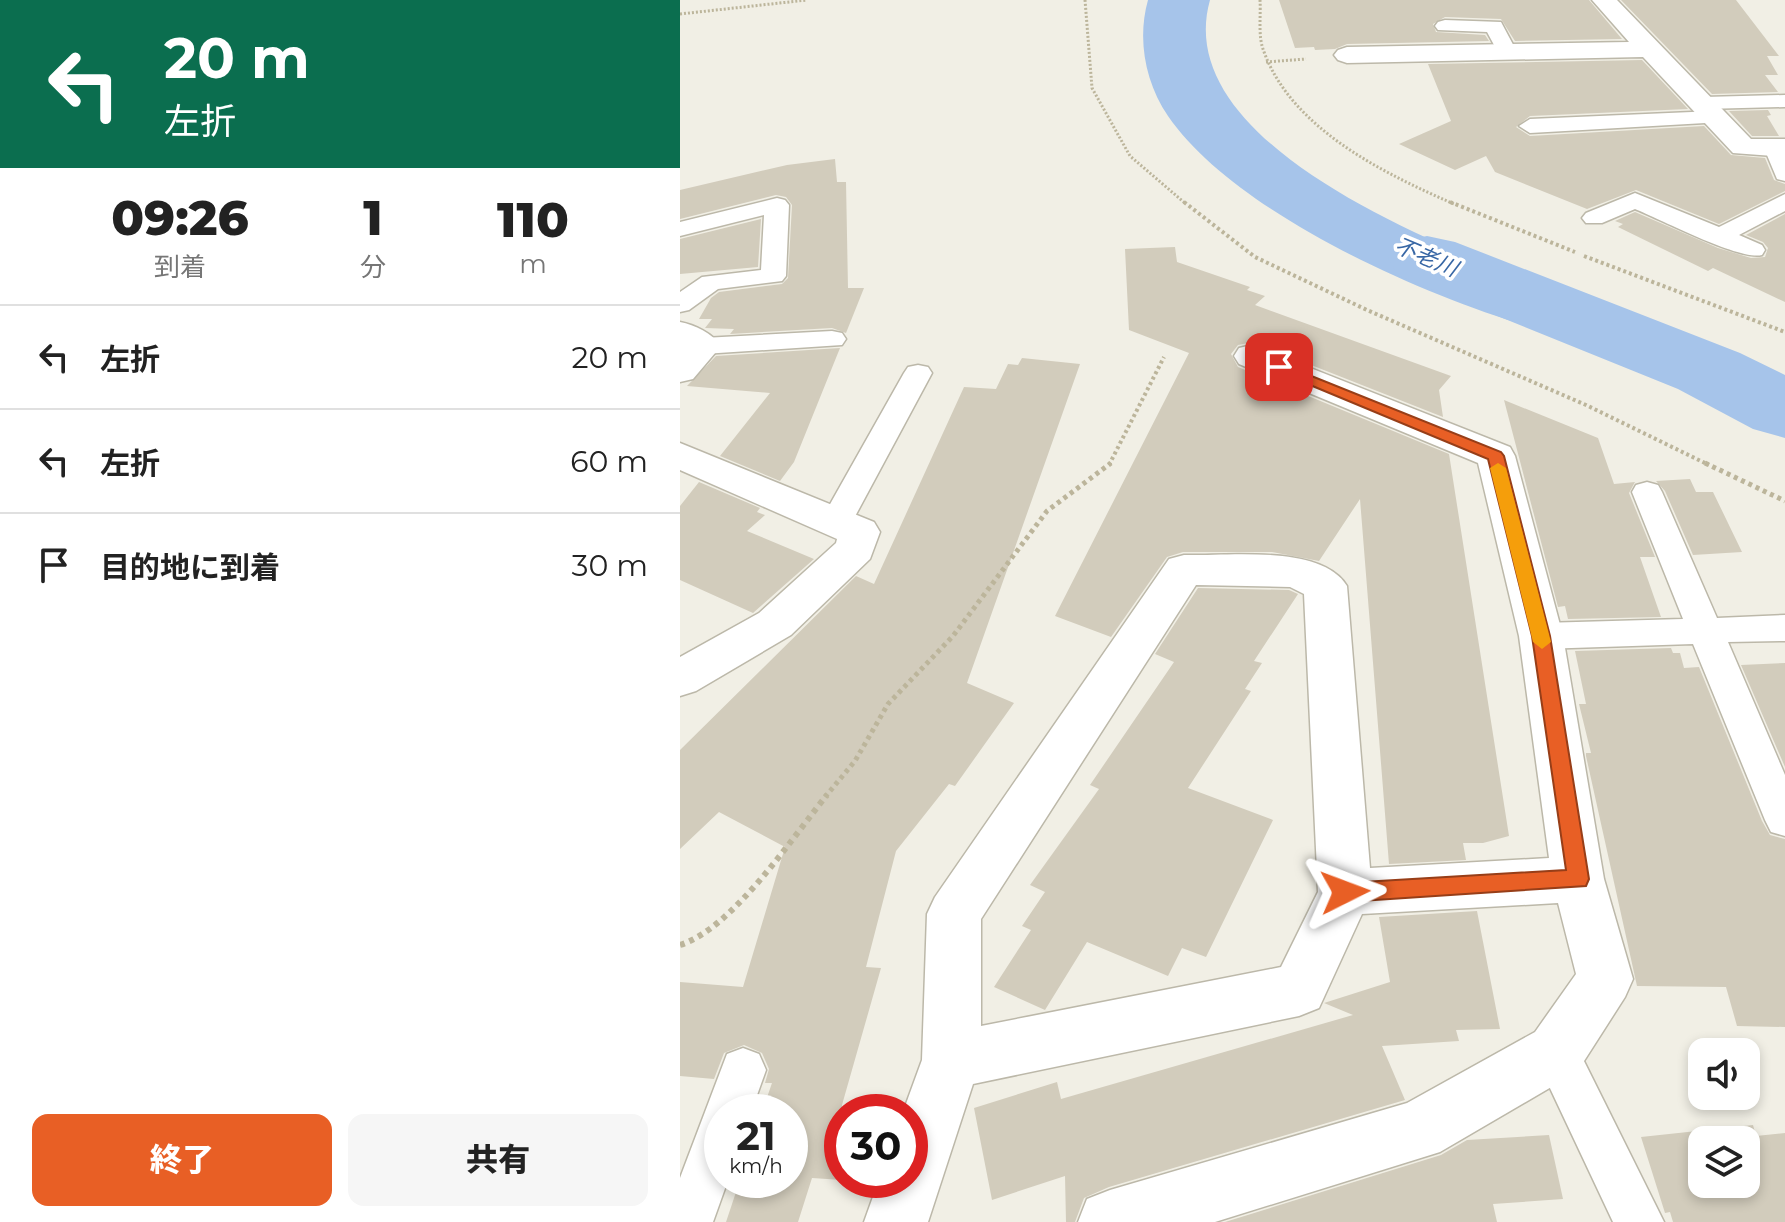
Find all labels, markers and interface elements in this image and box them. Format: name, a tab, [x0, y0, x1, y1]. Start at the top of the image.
text: 20 m	[164, 24, 310, 92]
icon: left	[32, 32, 136, 136]
text: 左折	[164, 99, 236, 143]
text: 09:26	[111, 189, 249, 247]
text: 1	[363, 189, 383, 247]
text: 110	[497, 191, 569, 249]
water label: 不老川	[1390, 232, 1463, 283]
text: m	[519, 248, 547, 280]
text: 到着	[154, 251, 206, 283]
text: 分	[360, 251, 386, 283]
pin	[1245, 333, 1313, 401]
icon: left	[32, 335, 76, 379]
text: 20 m	[571, 339, 648, 376]
text: 左折	[100, 341, 160, 378]
icon: arrive	[1257, 345, 1301, 389]
icon: left	[32, 439, 76, 483]
text: 60 m	[570, 443, 648, 480]
text: 左折	[100, 445, 160, 482]
icon: arrive	[32, 543, 76, 587]
text: 30 m	[572, 547, 648, 584]
text: 目的地に到着	[100, 549, 280, 586]
position arrow	[1303, 850, 1387, 934]
map controls	[1688, 1038, 1760, 1198]
button: sound	[1688, 1038, 1760, 1110]
speed limit sign: 30	[824, 1094, 928, 1198]
text: 21	[736, 1111, 776, 1160]
button: 終了	[32, 1114, 332, 1206]
button: 共有	[348, 1114, 648, 1206]
button: layers	[1688, 1126, 1760, 1198]
text: km/h	[729, 1154, 783, 1178]

